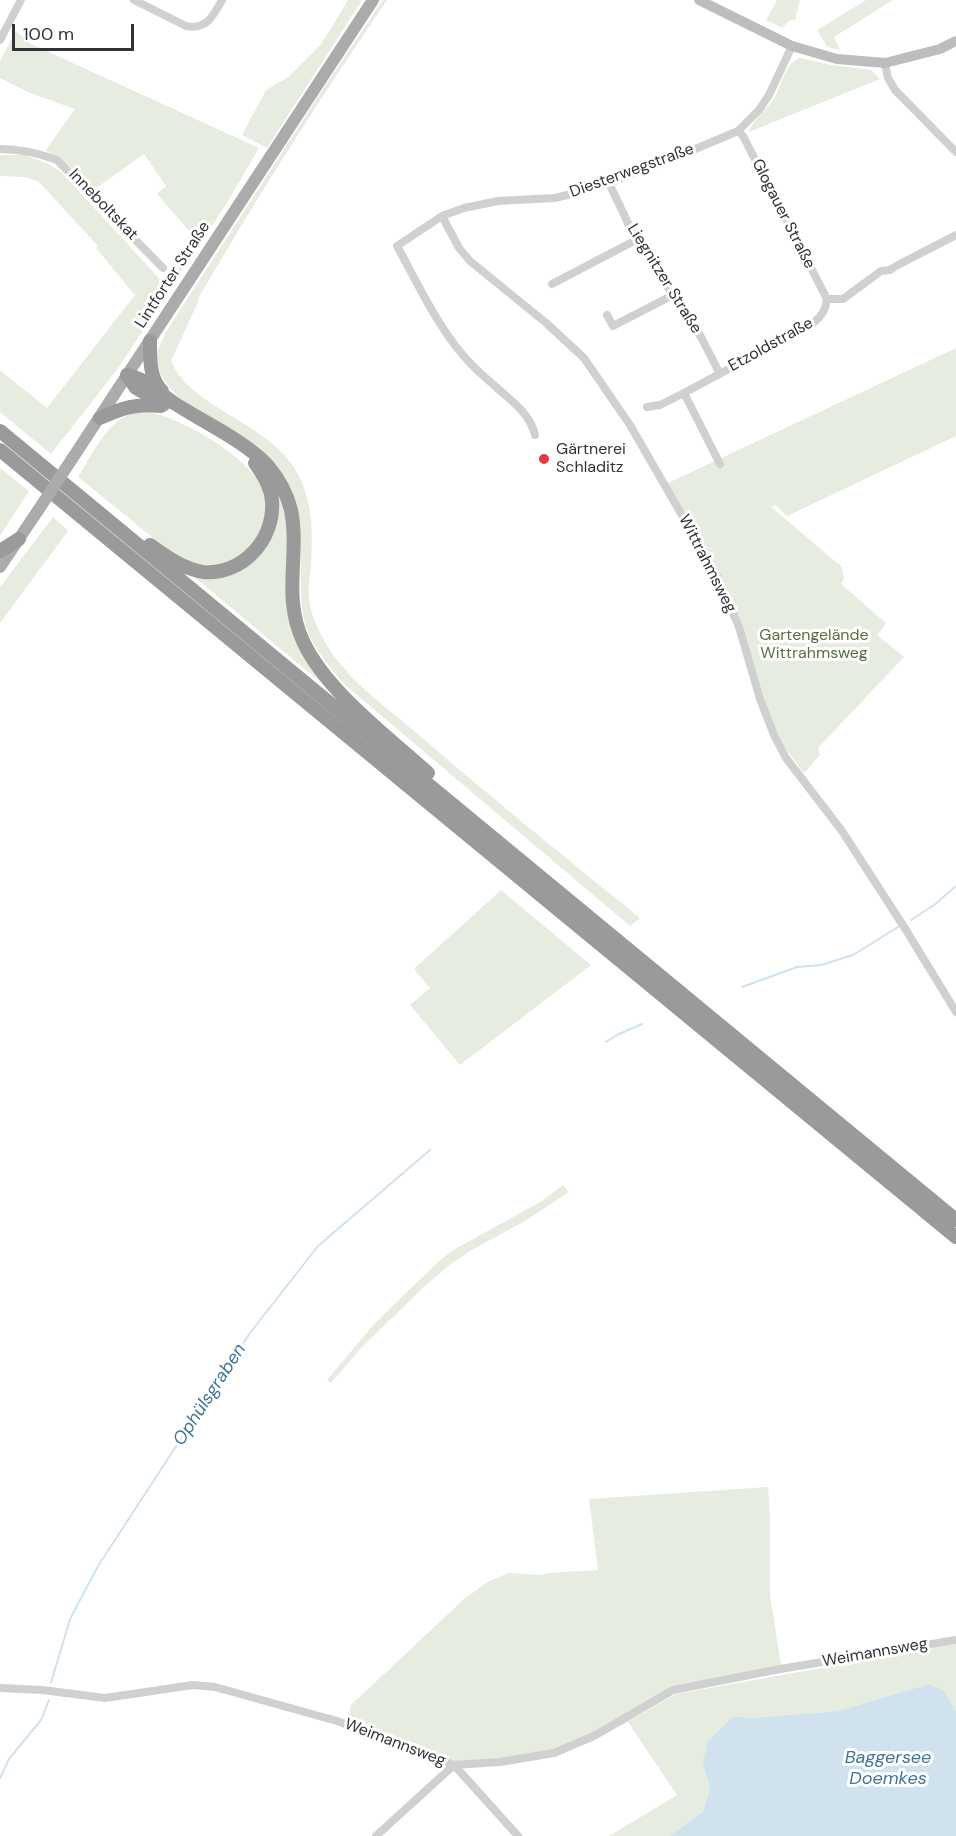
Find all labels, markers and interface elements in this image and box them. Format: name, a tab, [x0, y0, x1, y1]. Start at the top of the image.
scale bar	[15, 12, 136, 50]
text: 100 m	[23, 22, 74, 46]
street label: Diesterwegstraße	[567, 140, 697, 202]
street label: Glogauer Straße	[747, 156, 819, 272]
street label: Inneboltskat	[64, 165, 142, 245]
street label: Lintforter Straße	[131, 218, 215, 332]
street label: Liegnitzer Straße	[623, 221, 705, 337]
street label: Etzoldstraße	[725, 314, 817, 376]
place label: Gärtnerei Schladitz	[556, 440, 626, 478]
marker: Gärtnerei Schladitz	[537, 452, 551, 466]
street label: Wittrahmsweg	[674, 512, 740, 616]
park label: Gartengelände Wittrahmsweg	[759, 626, 869, 664]
water label: Ophülsgraben	[169, 1340, 251, 1450]
street label: Weimannsweg	[821, 1634, 929, 1672]
street label: Weimannsweg	[342, 1715, 448, 1771]
water label: Baggersee Doemkes	[845, 1747, 931, 1790]

